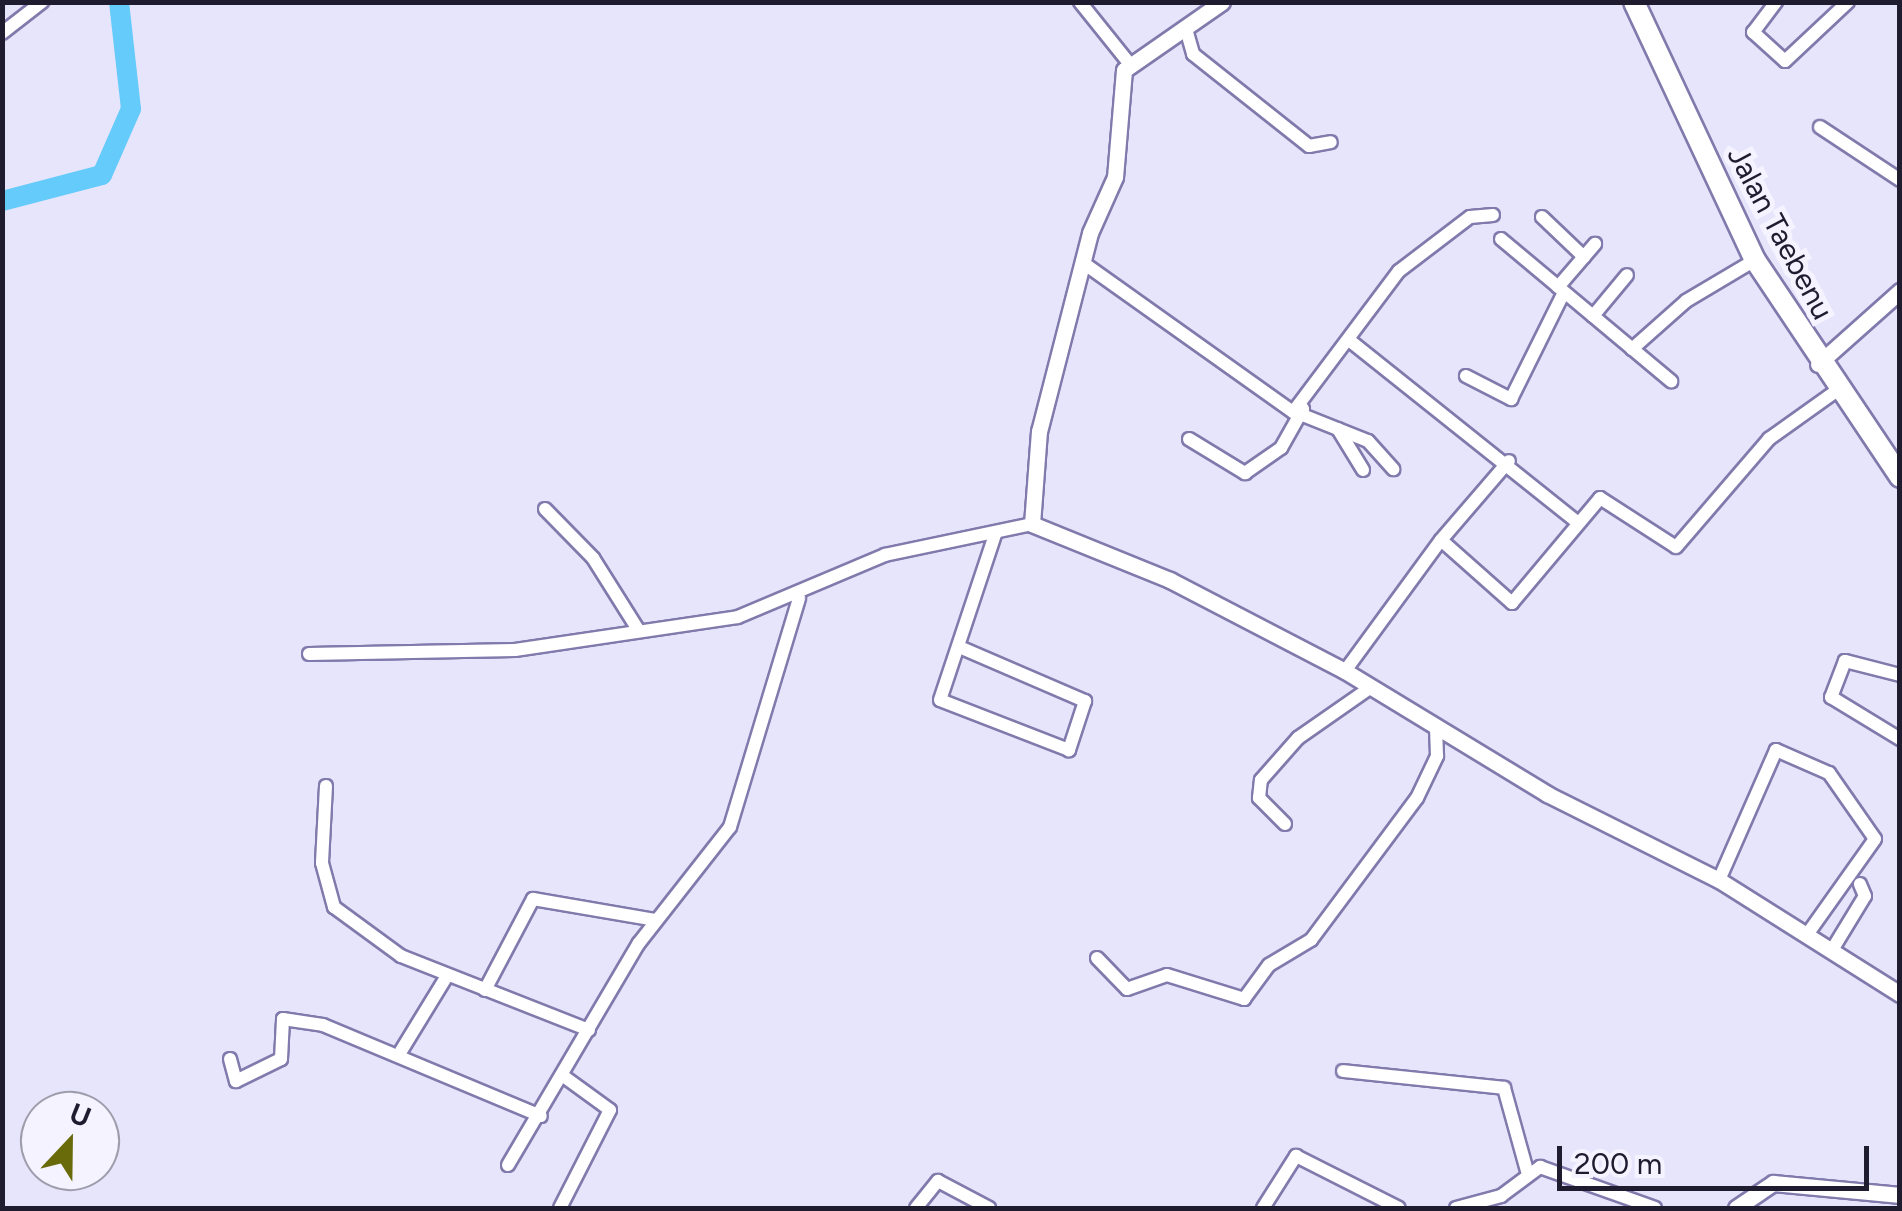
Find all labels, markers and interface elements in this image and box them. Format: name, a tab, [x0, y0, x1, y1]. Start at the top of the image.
street label: Jalan Taebenu	[1719, 140, 1841, 326]
north arrow	[20, 1091, 120, 1191]
text: U	[65, 1096, 96, 1134]
scale bar	[1562, 1126, 1874, 1188]
text: 200 m	[1574, 1145, 1662, 1182]

